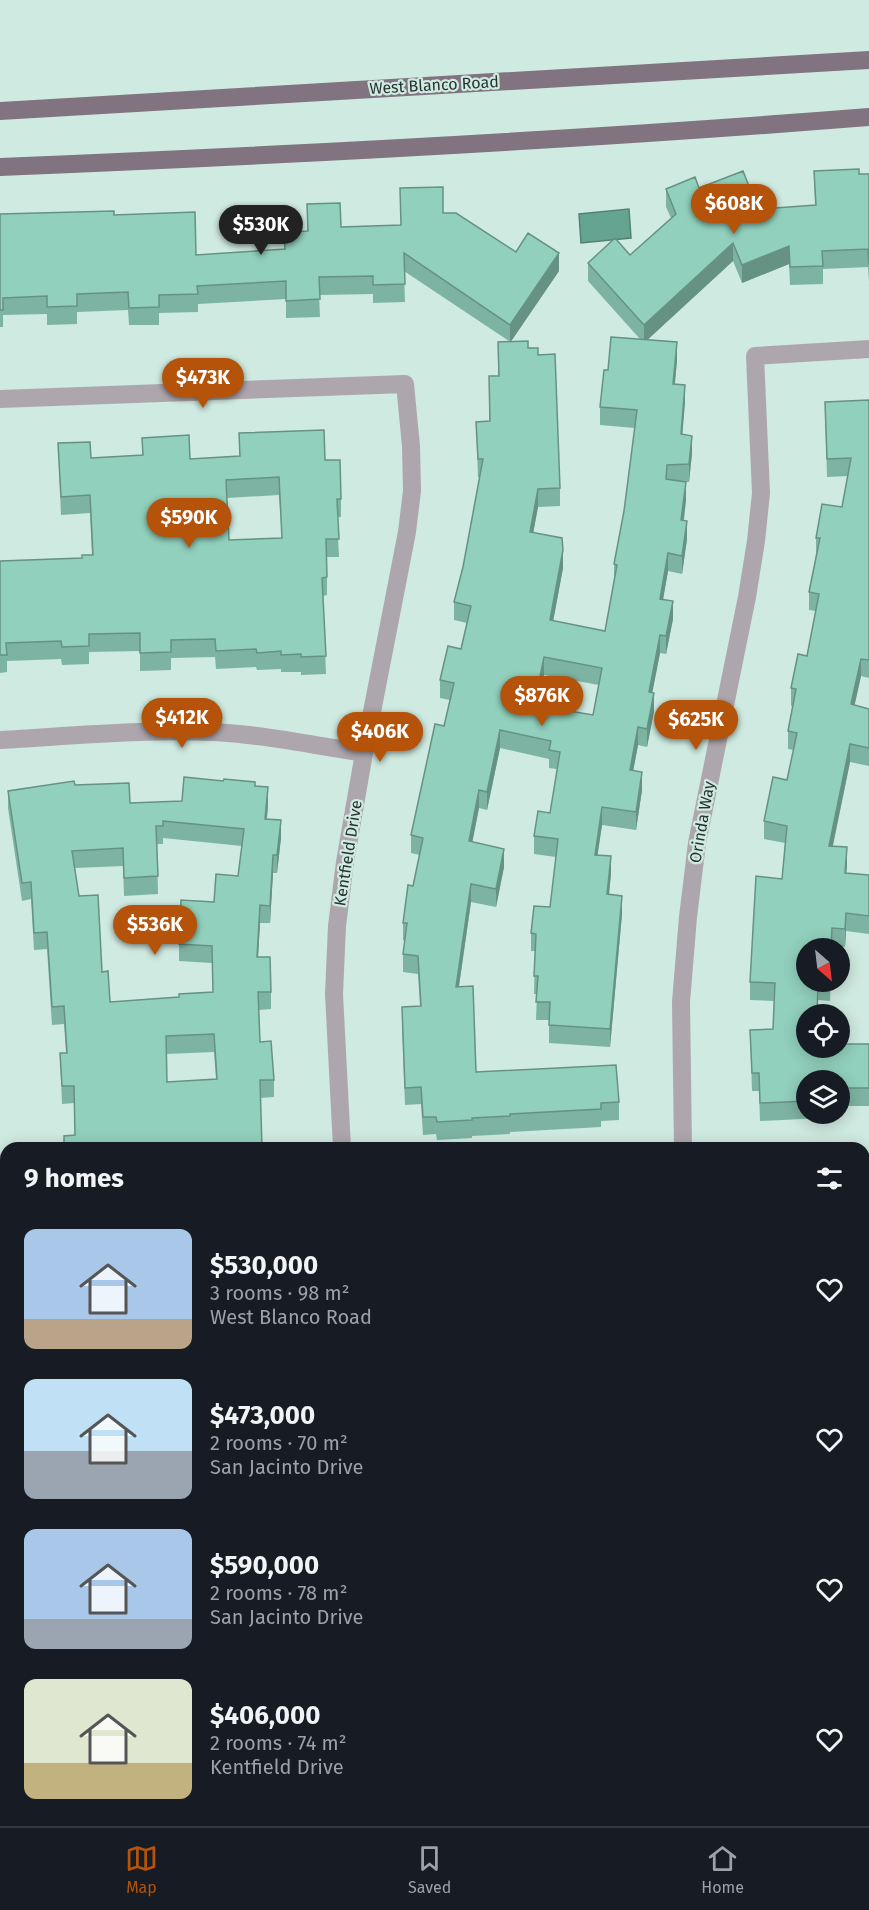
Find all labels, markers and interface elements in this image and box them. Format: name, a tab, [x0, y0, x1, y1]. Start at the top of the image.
street label: West Blanco Road	[369, 72, 499, 98]
pin: $608K	[692, 184, 776, 235]
text: $608K	[705, 191, 763, 215]
pin: $530K	[219, 205, 303, 256]
text: $530K	[233, 212, 289, 236]
pin: $473K	[161, 358, 245, 409]
text: $473K	[176, 365, 230, 389]
pin: $590K	[147, 498, 231, 549]
text: $590K	[161, 505, 217, 529]
pin: $876K	[500, 676, 584, 727]
text: $876K	[514, 683, 570, 707]
pin: $412K	[140, 698, 224, 749]
pin: $625K	[654, 700, 738, 751]
text: $412K	[155, 705, 209, 729]
text: $625K	[668, 707, 724, 731]
pin: $406K	[338, 712, 422, 763]
text: $406K	[351, 719, 409, 743]
street label: Orinda Way	[685, 779, 719, 864]
street label: Kentfield Drive	[330, 799, 366, 907]
pin: $536K	[113, 905, 197, 956]
text: $536K	[127, 912, 183, 936]
north arrow	[796, 938, 850, 992]
map controls	[796, 938, 850, 1124]
button: locate	[796, 1004, 850, 1058]
button: layers	[796, 1070, 850, 1124]
icon: filters	[813, 1162, 846, 1195]
text: 9 homes	[24, 1163, 124, 1194]
text: $530,000	[210, 1250, 318, 1281]
icon: home	[72, 1253, 144, 1325]
icon: heart	[813, 1273, 846, 1306]
text: 3 rooms · 98 m²	[210, 1281, 350, 1305]
text: West Blanco Road	[210, 1305, 372, 1329]
text: $473,000	[210, 1400, 315, 1431]
icon: home	[72, 1403, 144, 1475]
icon: heart	[813, 1423, 846, 1456]
text: 2 rooms · 70 m²	[210, 1431, 348, 1455]
text: San Jacinto Drive	[210, 1455, 364, 1479]
text: $590,000	[210, 1550, 319, 1581]
icon: home	[72, 1553, 144, 1625]
icon: heart	[813, 1573, 846, 1606]
text: 2 rooms · 78 m²	[210, 1581, 347, 1605]
text: San Jacinto Drive	[210, 1605, 364, 1629]
text: $406,000	[210, 1700, 320, 1731]
icon: home	[72, 1703, 144, 1775]
icon: heart	[813, 1723, 846, 1756]
text: 2 rooms · 74 m²	[210, 1731, 347, 1755]
text: Kentfield Drive	[210, 1755, 344, 1779]
tab: Map	[125, 1842, 158, 1897]
tab: Saved	[408, 1842, 451, 1897]
tab: Home	[701, 1842, 744, 1897]

